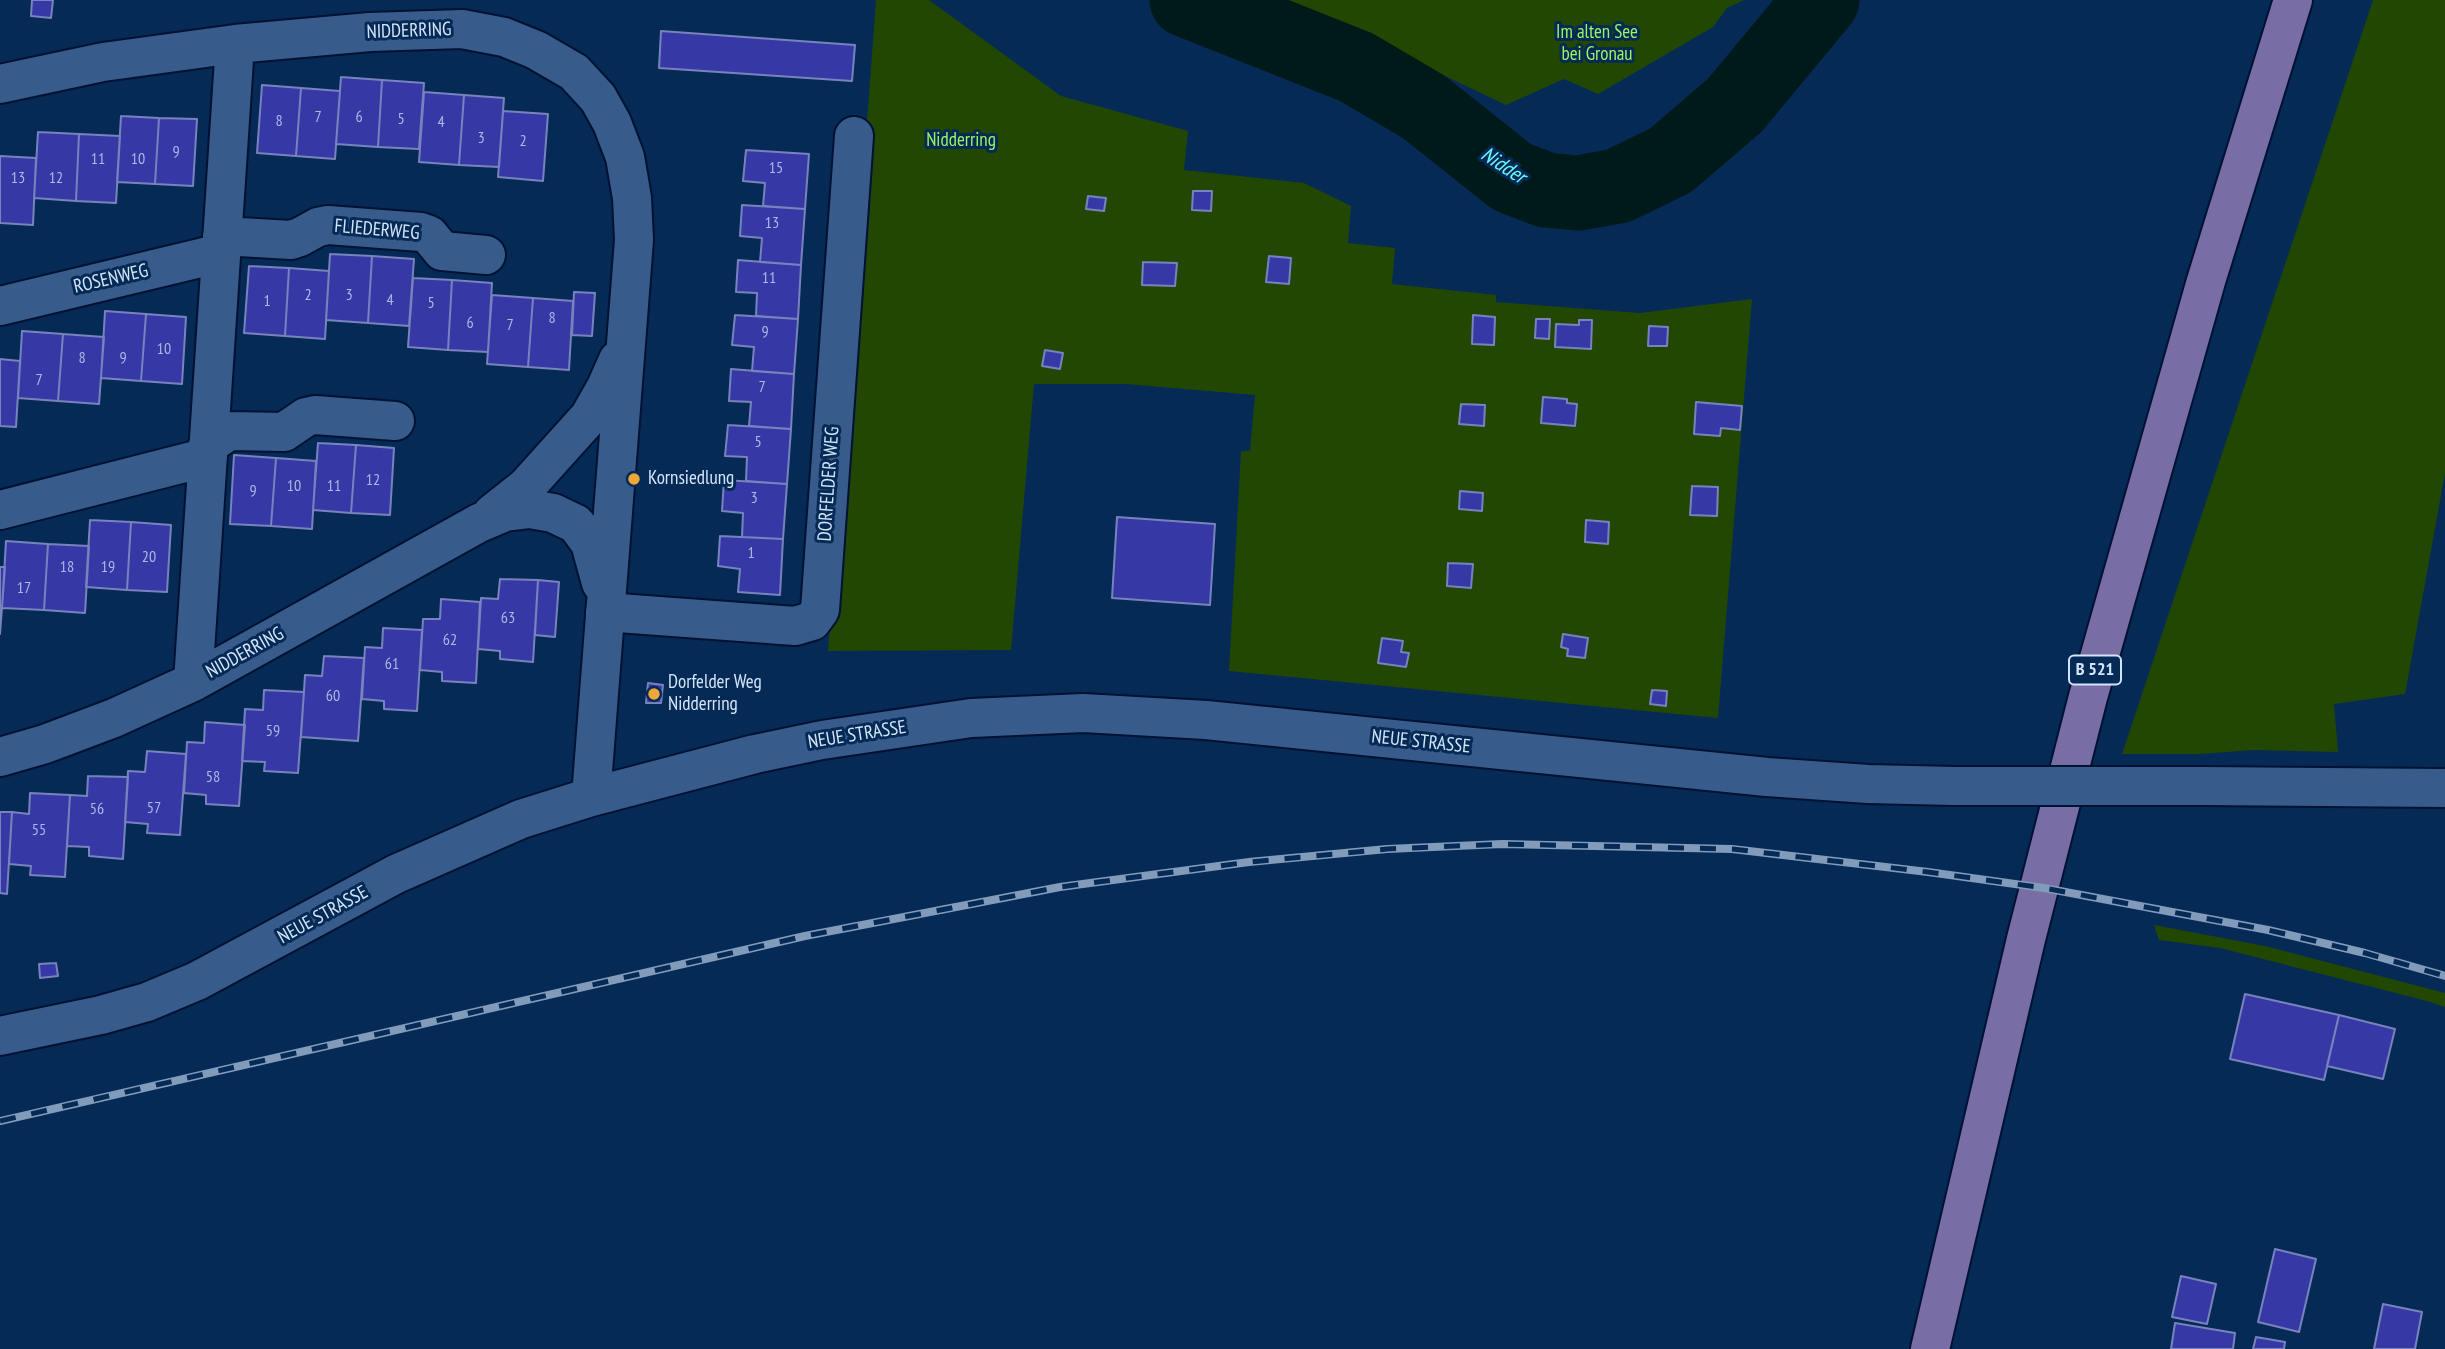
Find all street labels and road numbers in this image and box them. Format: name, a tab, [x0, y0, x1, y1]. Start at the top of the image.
street label: NIDDERRING	[366, 18, 452, 44]
street label: FLIEDERWEG	[334, 215, 420, 245]
street label: ROSENWEG	[72, 259, 150, 299]
street label: DORFELDER WEG	[814, 426, 844, 542]
street label: NIDDERRING	[202, 622, 288, 684]
road number: B 521	[2069, 656, 2121, 684]
street label: NEUE STRASSE	[806, 716, 908, 754]
street label: NEUE STRASSE	[1370, 725, 1472, 759]
street label: NEUE STRASSE	[274, 881, 372, 949]

